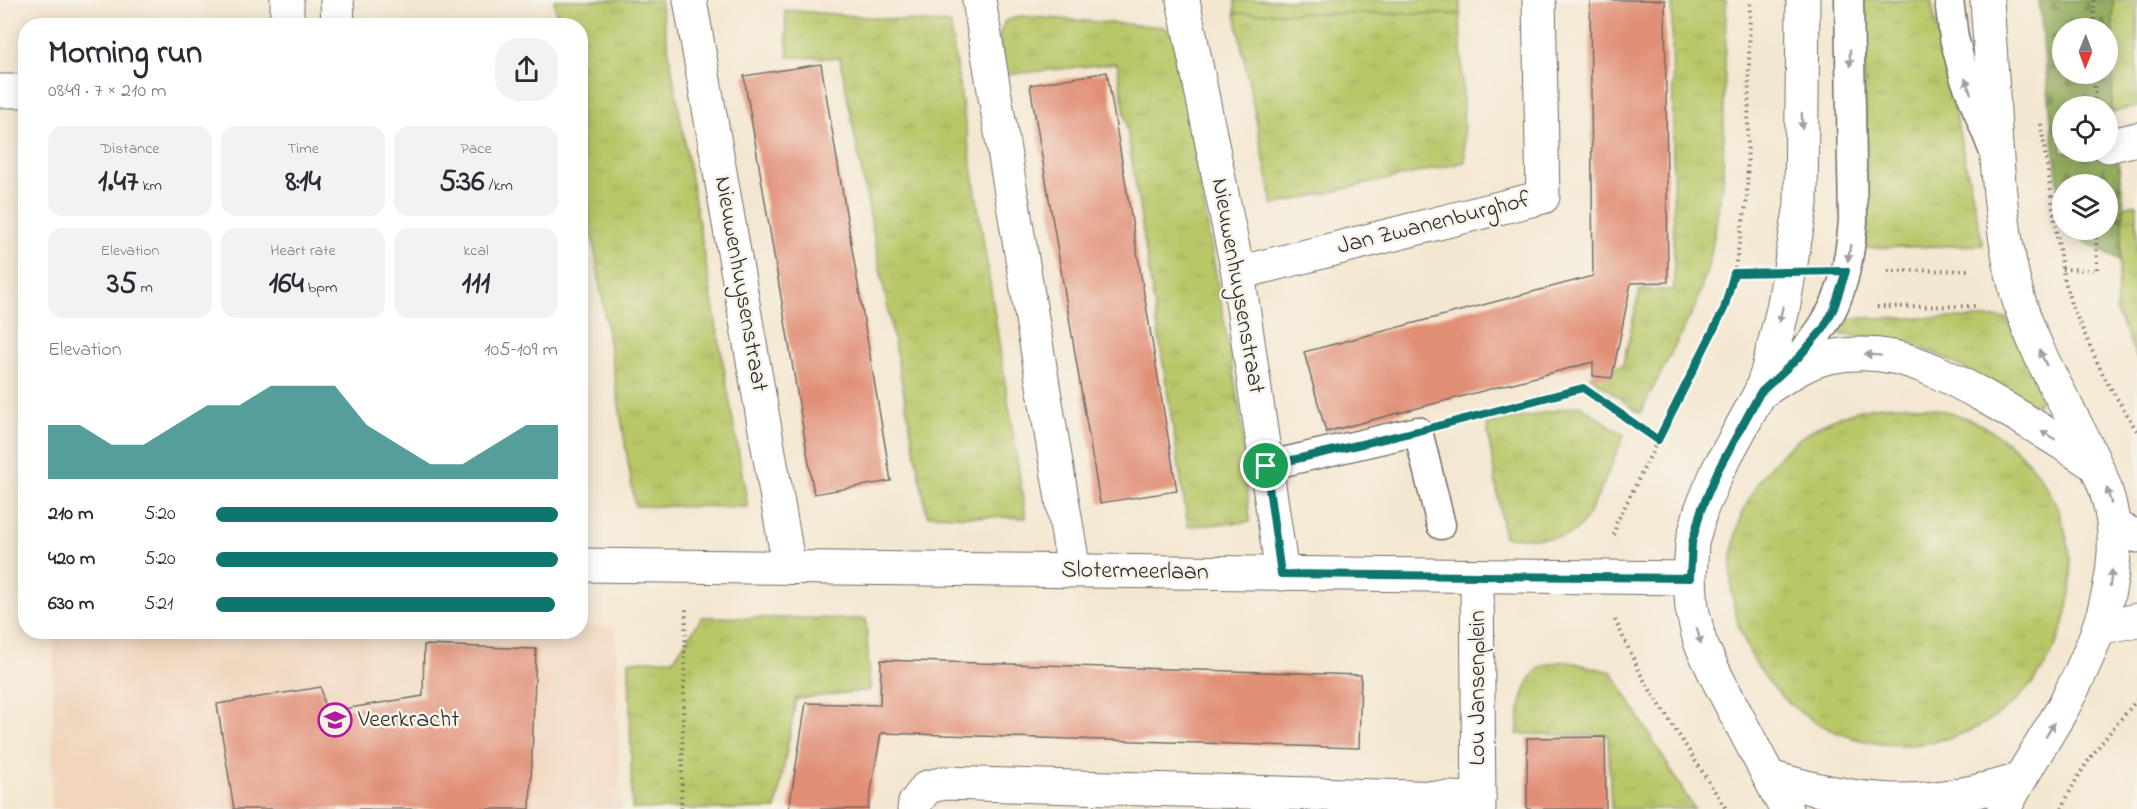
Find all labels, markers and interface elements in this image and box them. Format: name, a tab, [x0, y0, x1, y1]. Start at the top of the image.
north arrow	[2052, 18, 2118, 84]
map controls	[2052, 18, 2118, 240]
text: Morning run	[48, 30, 202, 78]
button: share	[495, 38, 558, 101]
one-way arrow	[1845, 49, 1855, 68]
text: 08:49 · 7 × 210 m	[48, 77, 167, 106]
one-way arrow	[1963, 77, 1972, 95]
button: locate	[2052, 96, 2118, 162]
one-way arrow	[1797, 112, 1807, 131]
text: Distance	[101, 137, 159, 161]
text: Time	[287, 137, 319, 161]
text: Pace	[460, 137, 492, 161]
text: 1.47	[98, 161, 138, 205]
text: 8:14	[285, 161, 321, 205]
text: 5:36	[439, 161, 484, 205]
text: km	[138, 174, 162, 198]
text: /km	[484, 174, 513, 198]
street label: Nieuwenhuysenstraat	[703, 174, 776, 395]
button: layers	[2052, 174, 2118, 240]
street label: Nieuwenhuysenstraat	[1200, 176, 1273, 397]
street label: Jan Zwanenburghof	[1334, 183, 1535, 265]
text: Elevation	[101, 239, 159, 263]
text: Heart rate	[270, 239, 336, 263]
text: kcal	[463, 239, 489, 263]
one-way arrow	[1845, 244, 1854, 263]
text: 35	[107, 263, 137, 307]
text: 164	[269, 263, 304, 307]
text: 111	[462, 263, 490, 307]
text: m	[137, 276, 153, 300]
text: bpm	[304, 276, 337, 300]
one-way arrow	[1776, 305, 1785, 324]
text: Elevation	[48, 336, 122, 365]
text: 105–109 m	[484, 336, 558, 365]
one-way arrow	[2038, 349, 2048, 367]
one-way arrow	[1863, 351, 1882, 360]
one-way arrow	[2040, 429, 2056, 440]
pin	[1240, 440, 1291, 491]
icon: arrive	[1249, 449, 1282, 482]
one-way arrow	[2104, 487, 2113, 505]
text: 210 m	[48, 500, 93, 529]
text: 5:20	[144, 500, 176, 529]
text: 420 m	[48, 545, 95, 574]
text: 5:20	[144, 545, 176, 574]
street label: Slotermeerlaan	[1061, 553, 1209, 591]
one-way arrow	[2106, 569, 2115, 588]
text: 630 m	[48, 590, 94, 619]
text: 5:21	[144, 590, 173, 619]
street label: Lou Jansenplein	[1461, 610, 1496, 766]
one-way arrow	[1694, 626, 1704, 645]
school or university icon: Veerkracht	[317, 702, 353, 738]
place label: Veerkracht	[357, 703, 459, 738]
one-way arrow	[2044, 722, 2055, 738]

